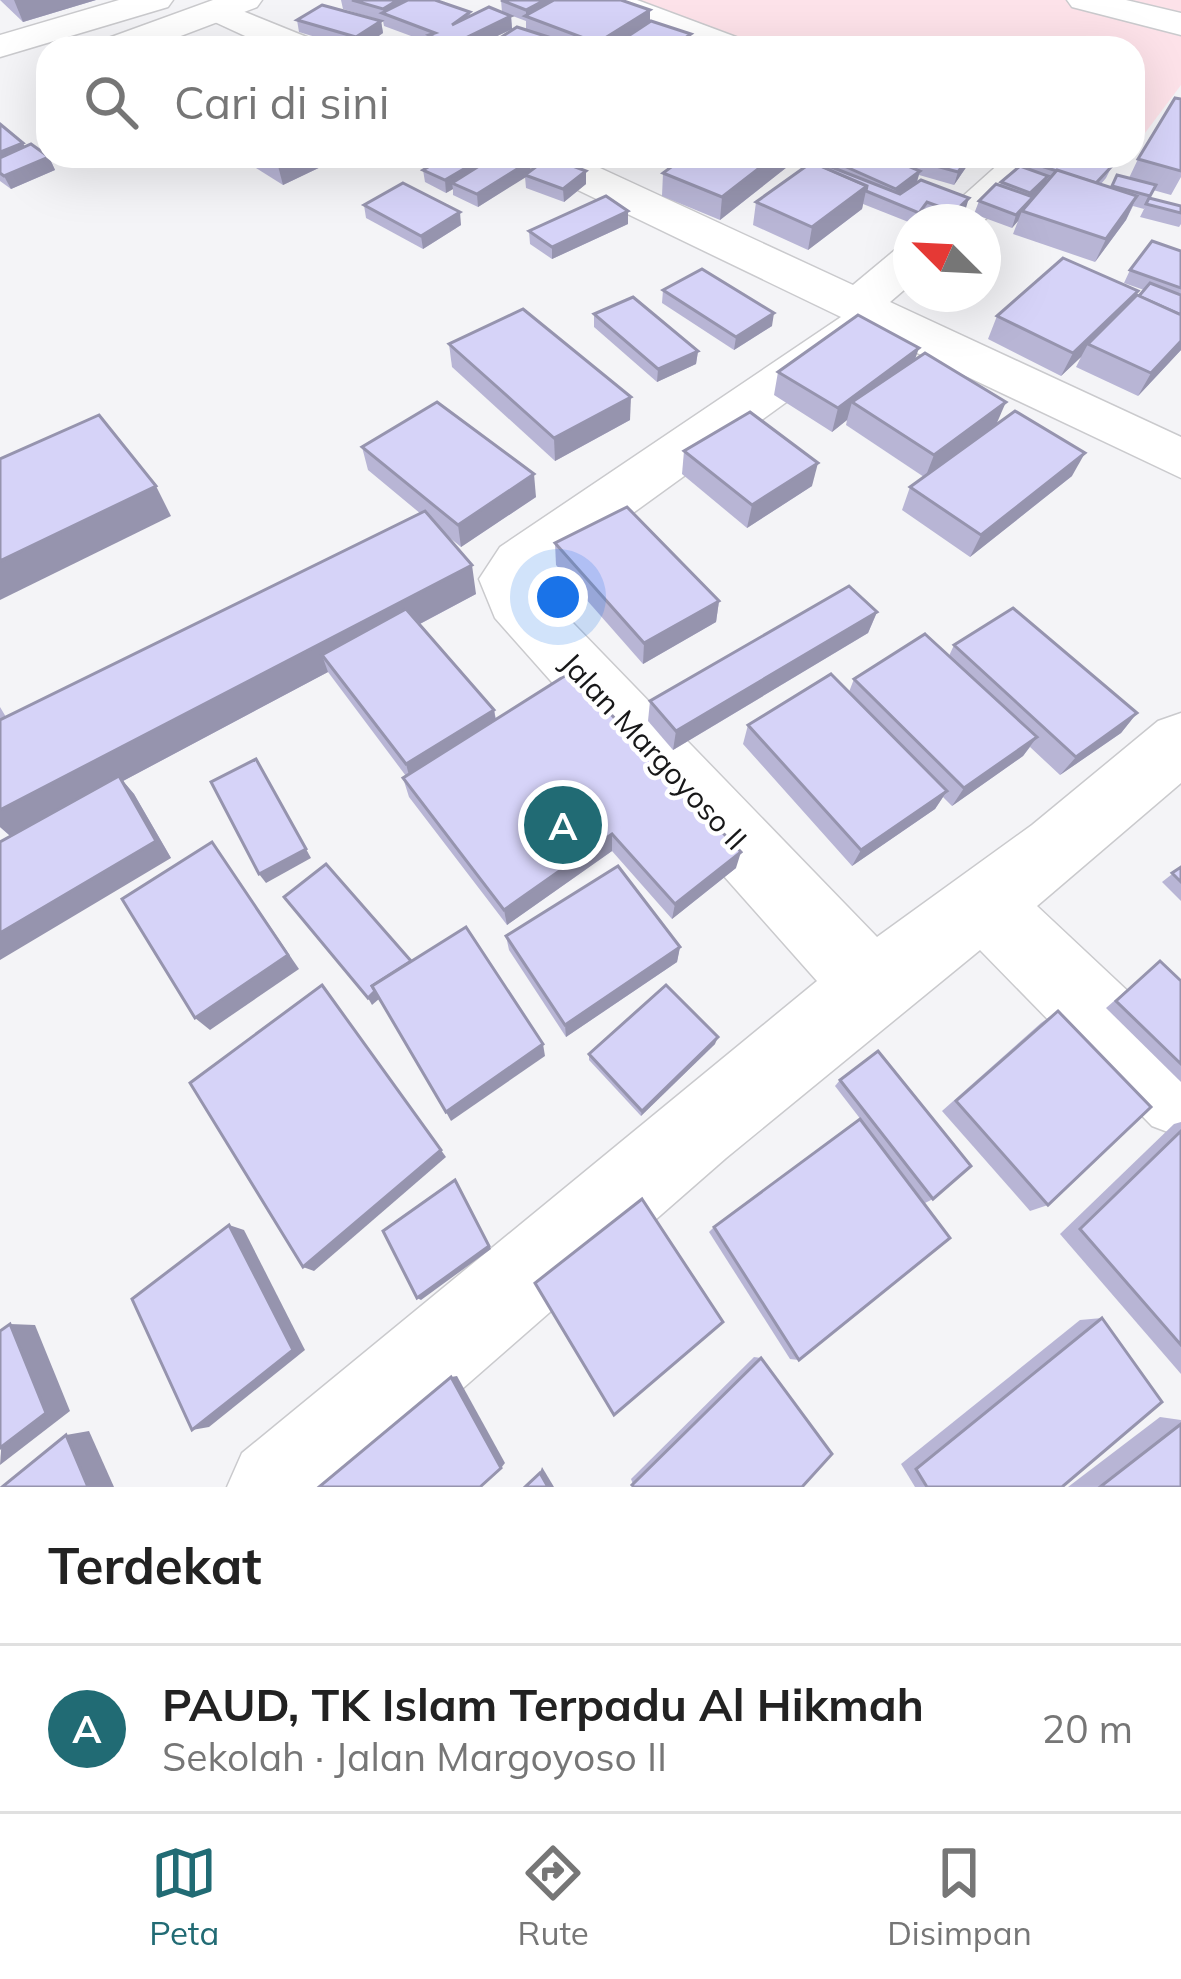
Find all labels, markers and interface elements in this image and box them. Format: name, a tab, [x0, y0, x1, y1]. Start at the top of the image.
search box	[36, 36, 1145, 168]
icon: search	[78, 69, 144, 135]
text: Cari di sini	[174, 74, 389, 130]
north arrow	[893, 204, 1001, 312]
your location	[528, 567, 588, 627]
street label: Jalan Margoyoso II	[553, 644, 755, 858]
pin: A	[524, 780, 602, 870]
text: Terdekat	[48, 1533, 262, 1597]
text: PAUD, TK Islam Terpadu Al Hikmah	[162, 1676, 924, 1732]
text: A	[72, 1704, 102, 1753]
text: 20 m	[1042, 1704, 1133, 1753]
text: Sekolah · Jalan Margoyoso II	[162, 1732, 667, 1781]
tab: Peta	[149, 1840, 219, 1953]
tab: Rute	[518, 1840, 589, 1953]
tab: Disimpan	[887, 1840, 1032, 1953]

